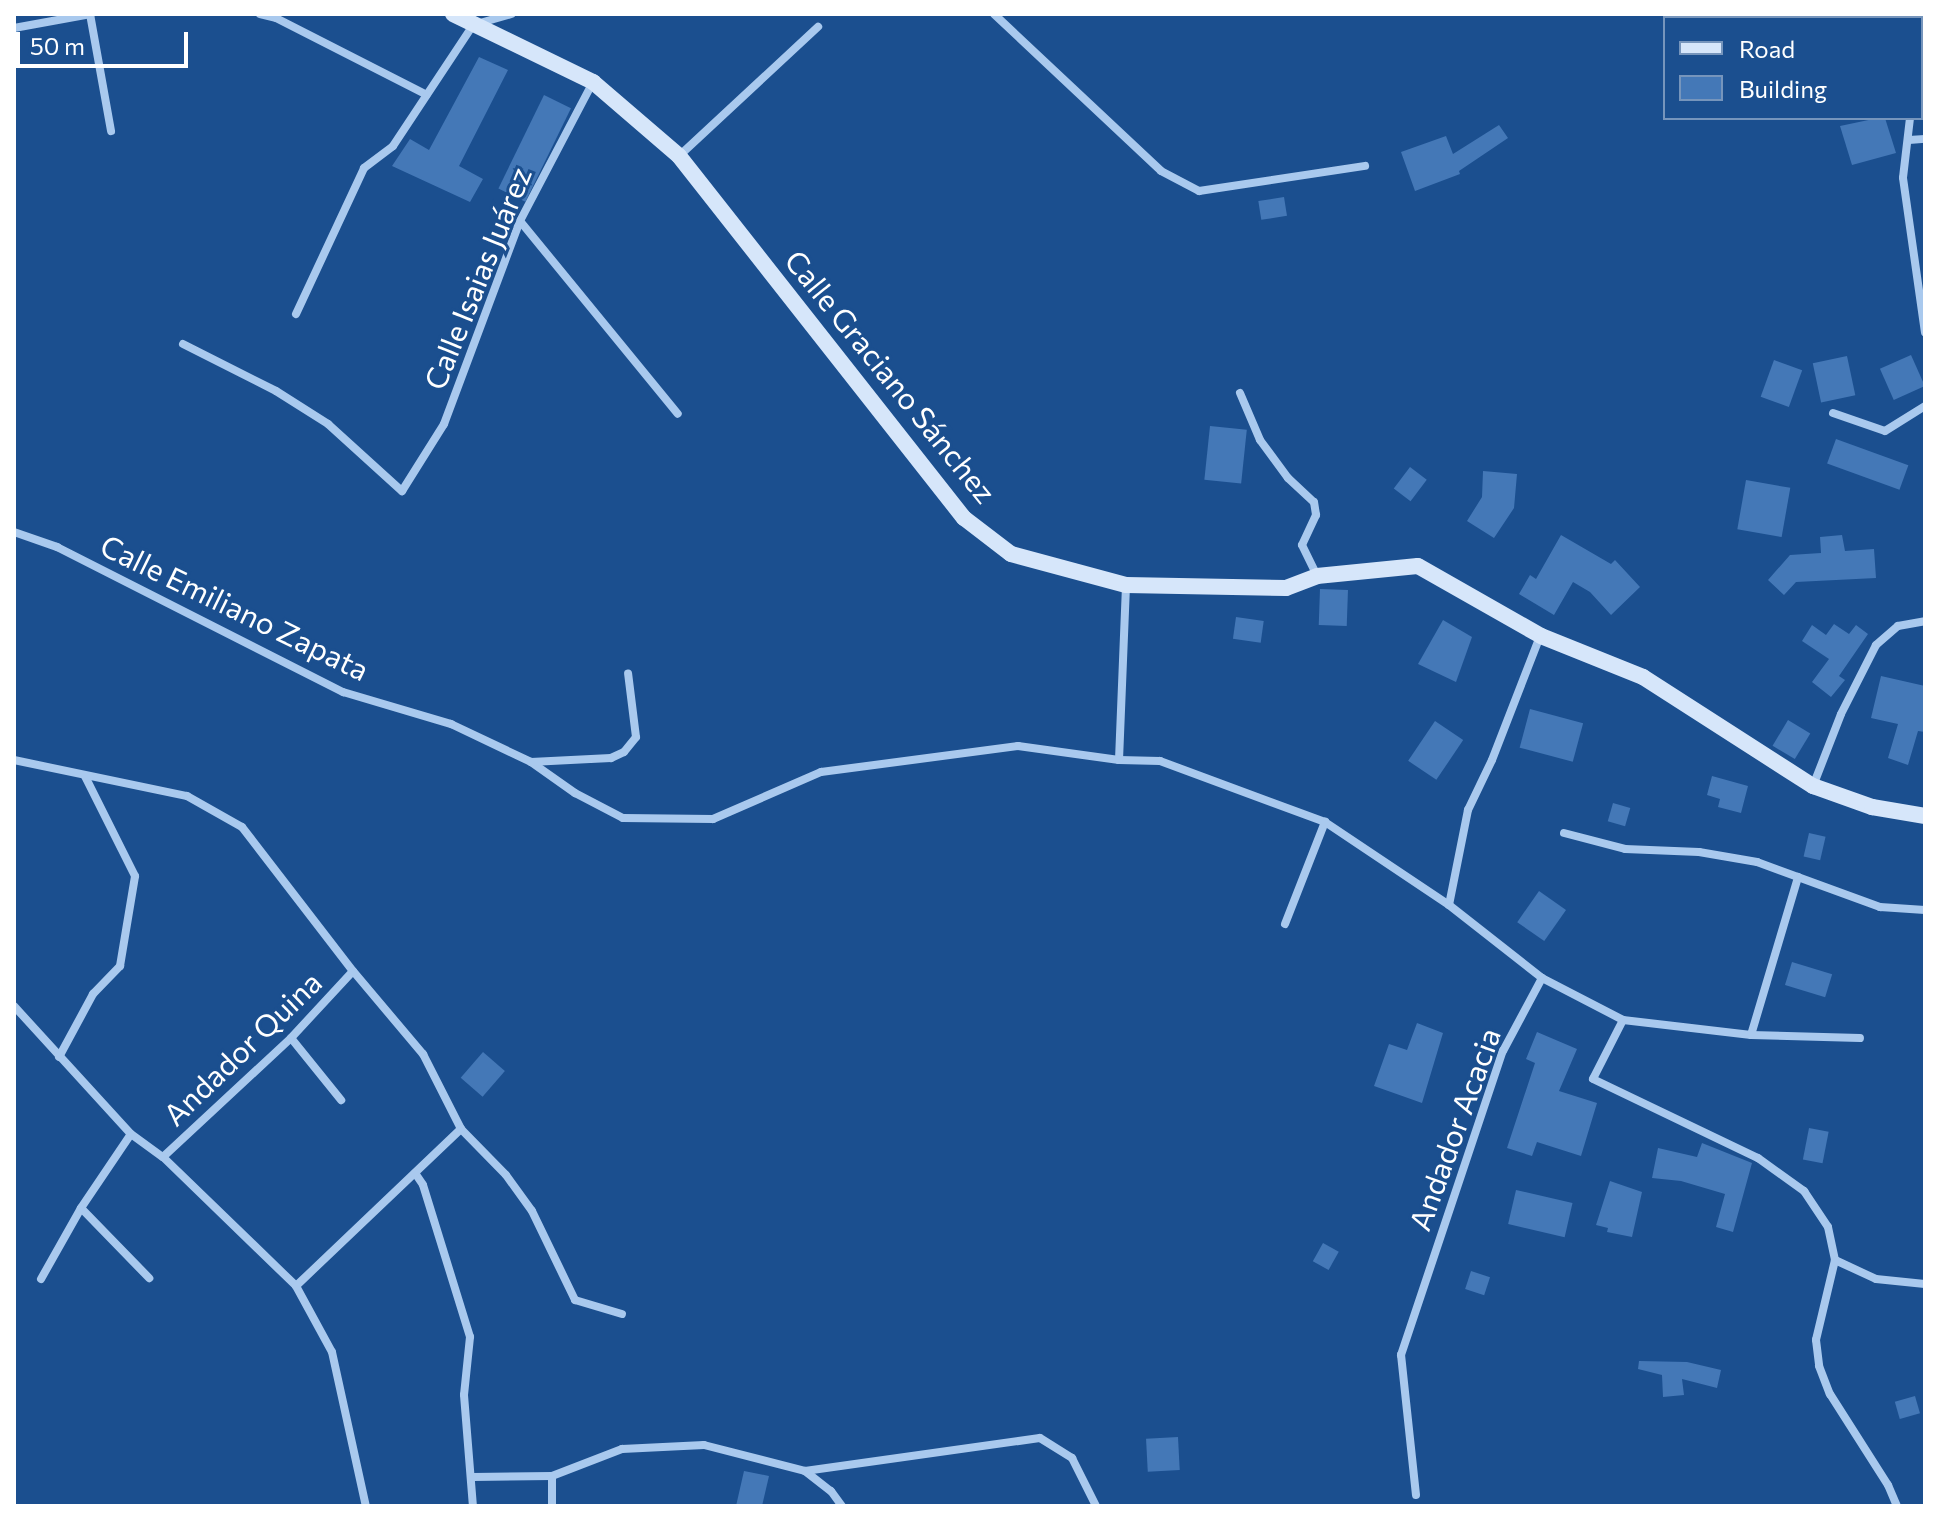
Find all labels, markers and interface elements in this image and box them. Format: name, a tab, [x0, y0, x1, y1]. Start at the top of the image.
scale bar	[20, 16, 192, 66]
legend	[1663, 16, 1923, 120]
text: 50 m	[30, 31, 85, 60]
text: Road	[1739, 34, 1795, 63]
text: Building	[1739, 74, 1827, 103]
street label: Calle Isaias Juárez	[416, 161, 538, 395]
street label: Calle Graciano Sánchez	[778, 242, 1004, 510]
street label: Calle Emiliano Zapata	[95, 526, 375, 688]
street label: Andador Quina	[155, 964, 329, 1132]
street label: Andador Acacia	[1401, 1023, 1507, 1235]

